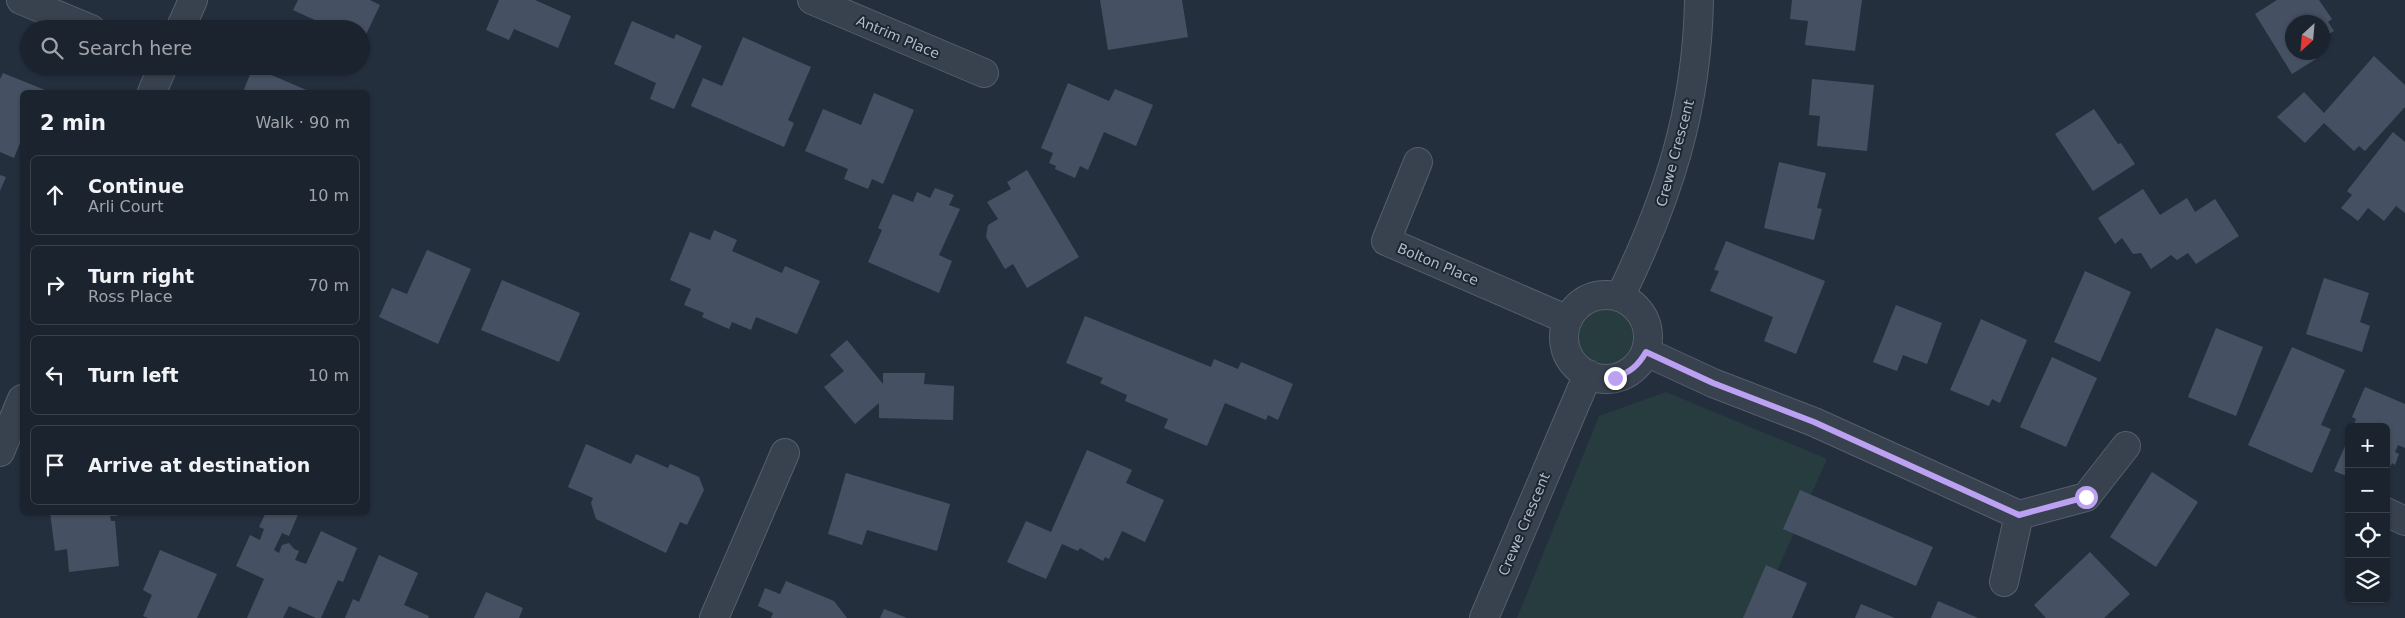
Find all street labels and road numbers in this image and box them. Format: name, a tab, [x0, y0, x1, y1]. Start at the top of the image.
street label: Antrim Place	[854, 12, 942, 62]
street label: Crewe Crescent	[1653, 97, 1697, 208]
street label: Bolton Place	[1395, 240, 1481, 288]
street label: Crewe Crescent	[1495, 470, 1553, 578]

